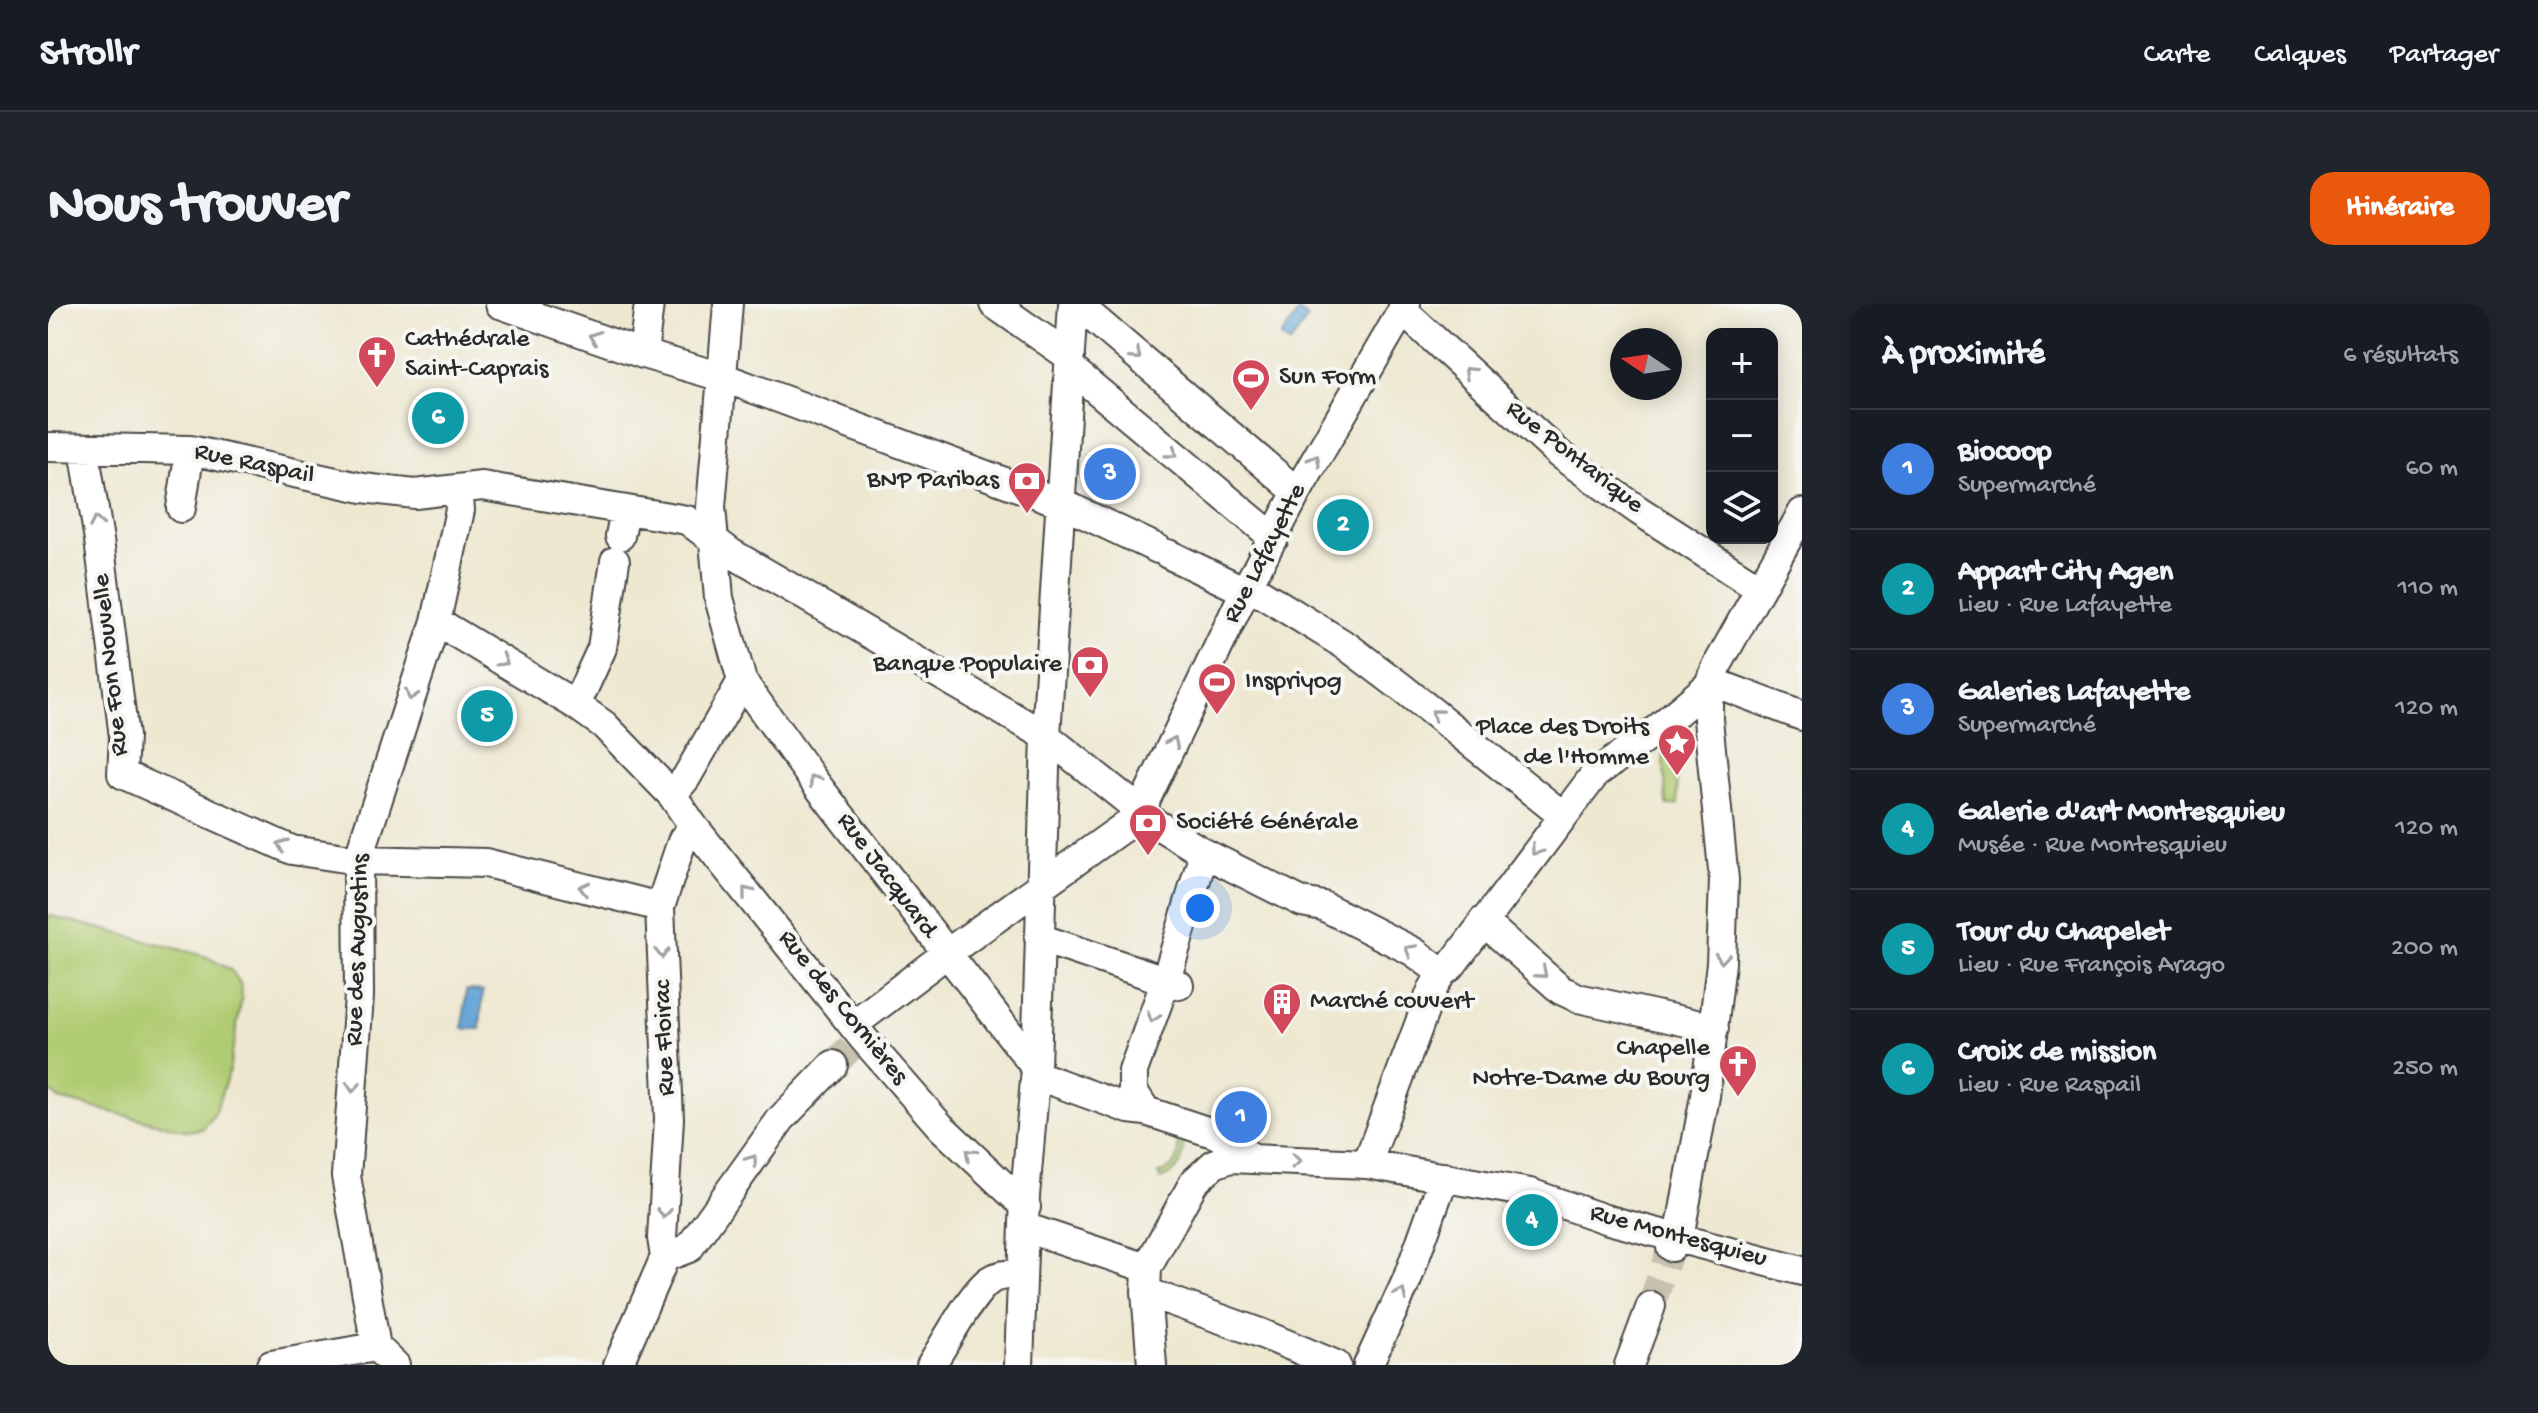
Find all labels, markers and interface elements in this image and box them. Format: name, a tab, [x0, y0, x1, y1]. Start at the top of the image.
text: Strollr	[40, 33, 137, 77]
text: Carte	[2144, 39, 2210, 72]
text: Calques	[2254, 39, 2346, 72]
text: Partager	[2390, 39, 2498, 72]
button: Itinéraire	[2310, 172, 2490, 245]
text: Nous trouver	[48, 175, 345, 241]
place label: Cathédrale Saint-Caprais	[405, 325, 550, 386]
north arrow	[1610, 328, 1682, 400]
map controls	[1706, 328, 1778, 544]
button: +	[1706, 328, 1778, 400]
one-way arrow	[588, 330, 602, 347]
church icon: Cathédrale Saint-Caprais	[356, 334, 398, 389]
text: À proximité	[1882, 336, 2045, 376]
text: 6 résultats	[2343, 341, 2458, 372]
one-way arrow	[1127, 345, 1141, 360]
sports icon: Sun Form	[1230, 357, 1272, 412]
place label: Sun Form	[1279, 363, 1376, 394]
one-way arrow	[1464, 368, 1479, 382]
pin: 6	[412, 388, 464, 448]
street label: Rue Pontarique	[1499, 394, 1650, 522]
button: −	[1706, 400, 1778, 472]
text: Biocoop	[1958, 436, 2052, 471]
street label: Rue Raspail	[191, 437, 317, 493]
one-way arrow	[1163, 443, 1177, 458]
pin: 3	[1084, 444, 1136, 504]
one-way arrow	[1305, 454, 1321, 469]
text: 1	[1903, 454, 1913, 485]
text: 60 m	[2405, 454, 2458, 485]
bank icon: BNP Paribas	[1006, 460, 1048, 515]
place label: BNP Paribas	[866, 466, 1000, 497]
text: Supermarché	[1958, 471, 2096, 502]
button: layers	[1706, 472, 1778, 544]
street label: Rue Lafayette	[1218, 478, 1315, 629]
pin: 2	[1317, 495, 1369, 555]
one-way arrow	[88, 516, 105, 529]
text: Appart City Agen	[1958, 556, 2173, 591]
street label: Rue Fon Nouvelle	[87, 572, 137, 758]
text: 2	[1902, 574, 1914, 605]
text: 110 m	[2398, 574, 2458, 605]
text: Lieu · Rue Lafayette	[1958, 591, 2172, 622]
bank icon: Banque Populaire	[1069, 644, 1111, 699]
place label: Banque Populaire	[872, 650, 1063, 681]
one-way arrow	[494, 651, 509, 667]
sports icon: Inspriyog	[1196, 661, 1238, 716]
place label: Inspriyog	[1245, 667, 1342, 698]
text: Galeries Lafayette	[1958, 676, 2190, 711]
pin: 5	[461, 686, 513, 746]
one-way arrow	[405, 688, 421, 702]
text: 3	[1901, 694, 1915, 725]
text: 120 m	[2395, 694, 2458, 725]
one-way arrow	[1431, 709, 1445, 724]
text: Supermarché	[1958, 711, 2096, 742]
place label: Place des Droits de l'Homme	[1475, 713, 1650, 774]
place icon: Place des Droits de l'Homme	[1656, 722, 1698, 777]
one-way arrow	[1163, 735, 1179, 750]
one-way arrow	[809, 775, 823, 789]
text: Galerie d'art Montesquieu	[1958, 796, 2285, 831]
bank icon: Société Générale	[1127, 802, 1169, 857]
street label: Rue Jacquard	[829, 807, 944, 946]
place label: Société Générale	[1176, 808, 1359, 839]
text: 4	[1902, 814, 1914, 845]
text: 120 m	[2395, 814, 2458, 845]
text: Musée · Rue Montesquieu	[1958, 831, 2227, 862]
one-way arrow	[275, 838, 289, 855]
one-way arrow	[1532, 841, 1546, 856]
street label: Rue des Augustins	[340, 852, 378, 1047]
one-way arrow	[578, 881, 592, 898]
one-way arrow	[742, 887, 757, 901]
your location	[1180, 888, 1220, 928]
text: Tour du Chapelet	[1958, 916, 2169, 951]
street label: Rue des Cornières	[770, 924, 915, 1093]
text: 5	[1901, 934, 1915, 965]
text: 200 m	[2391, 934, 2458, 965]
one-way arrow	[1404, 944, 1419, 960]
one-way arrow	[654, 947, 671, 960]
text: Lieu · Rue François Arago	[1958, 951, 2225, 982]
one-way arrow	[1713, 952, 1730, 965]
one-way arrow	[1533, 963, 1547, 978]
street label: Rue Floirac	[648, 978, 684, 1097]
building icon: Marché couvert	[1261, 981, 1303, 1036]
place label: Marché couvert	[1310, 987, 1476, 1018]
one-way arrow	[1146, 1010, 1162, 1024]
place label: Chapelle Notre-Dame du Bourg	[1472, 1034, 1711, 1095]
text: Croix de mission	[1958, 1036, 2156, 1071]
church icon: Chapelle Notre-Dame du Bourg	[1717, 1043, 1759, 1098]
text: 6	[1901, 1054, 1915, 1085]
text: 250 m	[2392, 1054, 2458, 1085]
text: Lieu · Rue Raspail	[1958, 1071, 2141, 1102]
one-way arrow	[345, 1081, 362, 1094]
pin: 1	[1215, 1087, 1267, 1147]
one-way arrow	[965, 1148, 979, 1163]
one-way arrow	[1290, 1153, 1303, 1170]
one-way arrow	[742, 1154, 757, 1168]
pin: 4	[1506, 1190, 1558, 1250]
street label: Rue Montesquieu	[1586, 1198, 1770, 1276]
one-way arrow	[656, 1207, 673, 1220]
one-way arrow	[1391, 1288, 1407, 1302]

